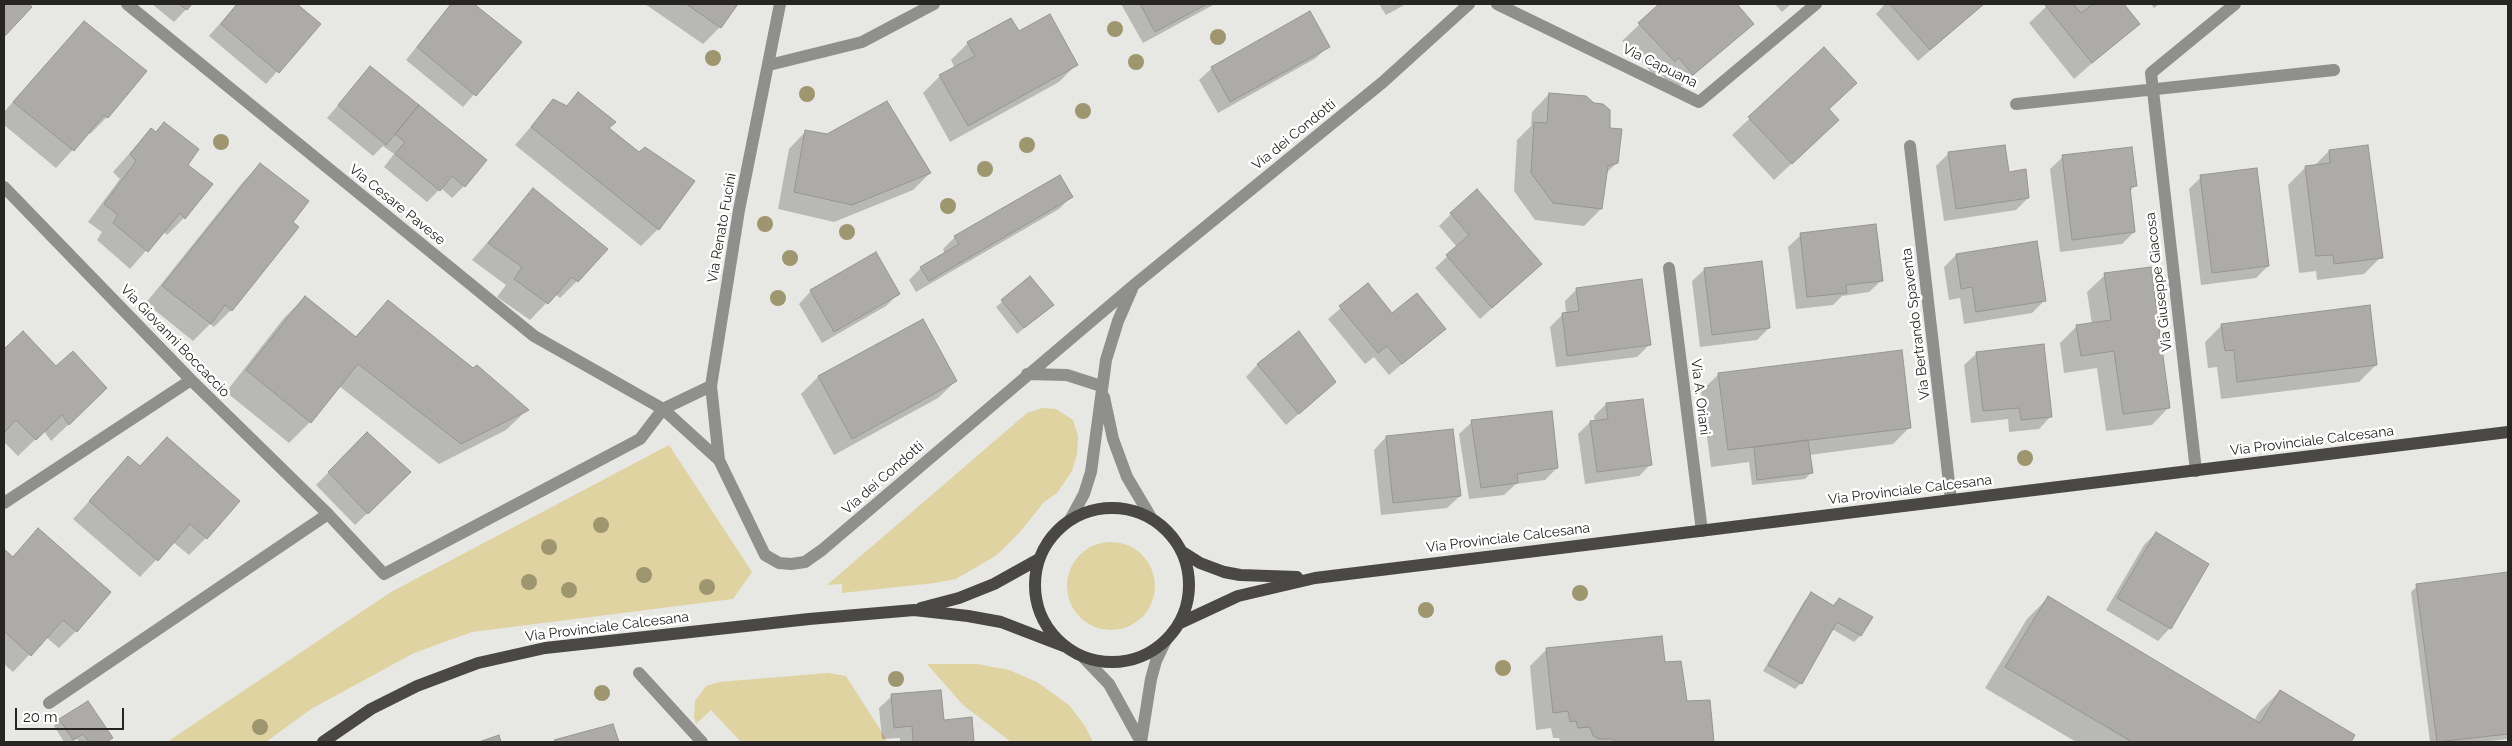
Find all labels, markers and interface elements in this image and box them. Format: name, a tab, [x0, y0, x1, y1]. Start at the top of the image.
street label: Via Capuana	[1620, 41, 1700, 91]
street label: Via dei Condotti	[1249, 96, 1339, 174]
street label: Via Cesare Pavese	[346, 161, 448, 249]
street label: Via Renato Fucini	[704, 172, 740, 284]
street label: Via Giuseppe Giacosa	[2142, 211, 2176, 353]
street label: Via Bertrando Spaventa	[1898, 247, 1934, 401]
street label: Via Giovanni Boccaccio	[117, 281, 233, 401]
street label: Via A. Oriani	[1687, 358, 1713, 436]
street label: Via Provinciale Calcesana	[2229, 423, 2395, 459]
street label: Via dei Condotti	[839, 438, 927, 518]
street label: Via Provinciale Calcesana	[1827, 472, 1993, 508]
street label: Via Provinciale Calcesana	[1425, 520, 1591, 556]
street label: Via Provinciale Calcesana	[524, 609, 690, 645]
scale bar	[18, 698, 126, 730]
text: 20 m	[23, 708, 58, 726]

